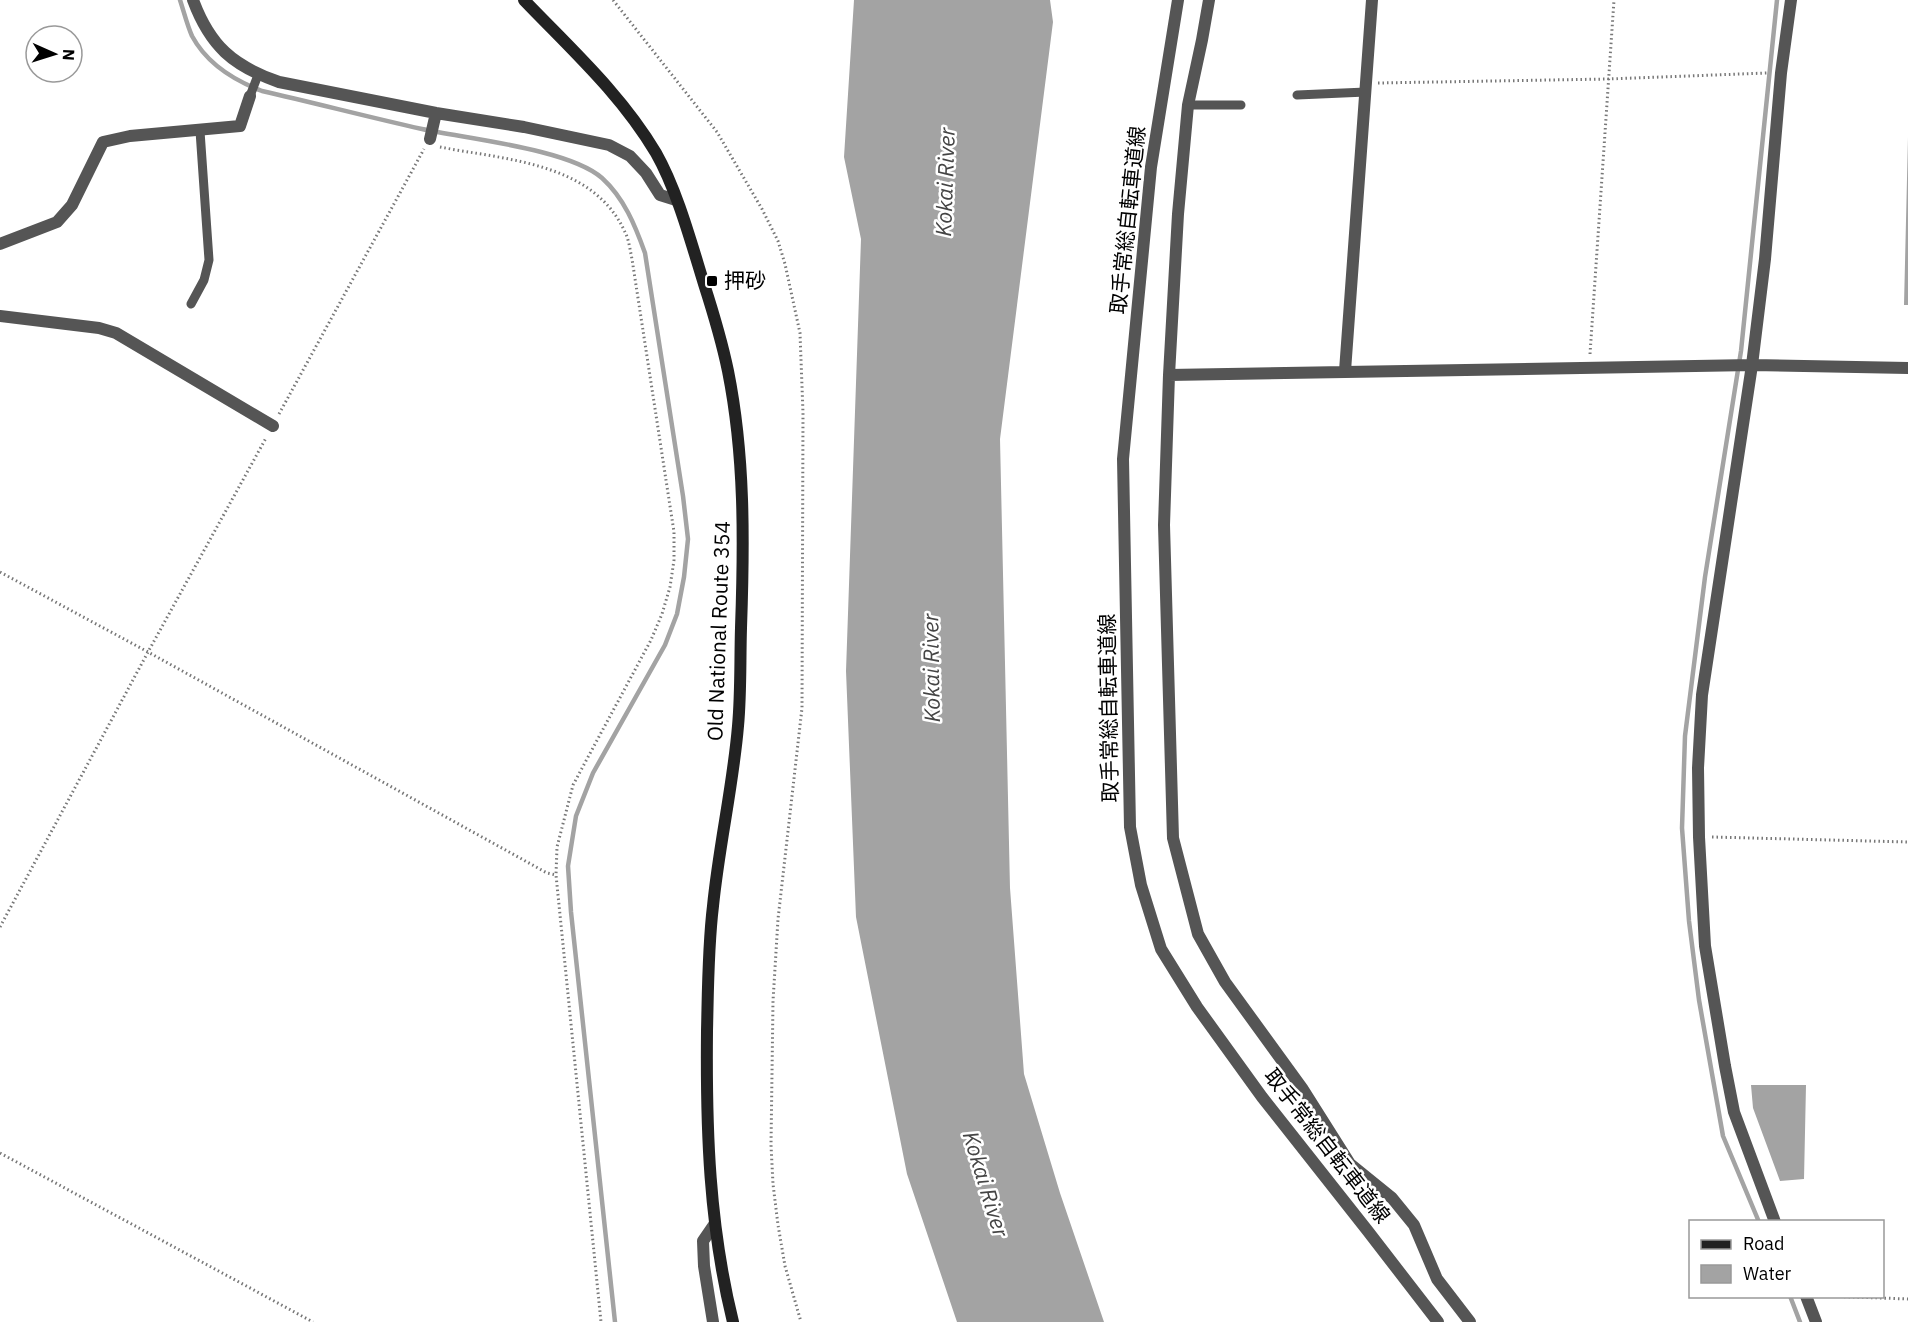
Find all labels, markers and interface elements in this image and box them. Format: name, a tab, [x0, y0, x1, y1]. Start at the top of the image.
north arrow	[24, 24, 84, 84]
text: N	[59, 48, 79, 61]
street label: 取手常総自転車道線	[1103, 124, 1151, 315]
water label: Kokai River	[928, 126, 961, 237]
place label: 押砂	[724, 266, 766, 294]
marker: 押砂	[705, 274, 719, 288]
street label: Old National Route 354	[700, 520, 736, 742]
water label: Kokai River	[915, 612, 946, 723]
street label: 取手常総自転車道線	[1092, 613, 1124, 803]
street label: 取手常総自転車道線	[1259, 1062, 1397, 1228]
water label: Kokai River	[957, 1128, 1017, 1241]
legend	[1689, 1220, 1884, 1298]
text: Road	[1743, 1232, 1784, 1255]
text: Water	[1743, 1262, 1792, 1285]

